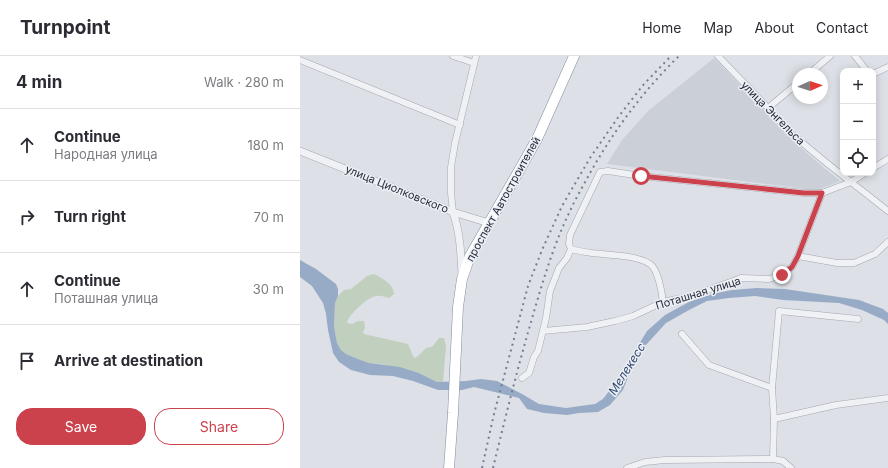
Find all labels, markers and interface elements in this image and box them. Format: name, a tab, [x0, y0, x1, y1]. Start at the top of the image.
text: Turnpoint	[20, 16, 110, 39]
text: Home	[642, 19, 681, 36]
text: Map	[703, 19, 733, 36]
text: About	[755, 19, 794, 36]
text: Contact	[816, 19, 868, 36]
north arrow	[792, 68, 828, 104]
map controls	[840, 68, 876, 176]
button: +	[840, 68, 876, 104]
text: 4 min	[16, 72, 62, 92]
text: Walk · 280 m	[204, 74, 284, 90]
street label: улица Энгельса	[738, 78, 808, 148]
button: −	[840, 104, 876, 140]
text: Continue	[54, 127, 121, 146]
icon: ahead	[16, 134, 38, 156]
street label: проспект Автостроителей	[463, 134, 543, 264]
text: 180 m	[247, 137, 284, 153]
button: locate	[840, 140, 876, 176]
text: Народная улица	[54, 146, 158, 162]
street label: улица Циолковского	[343, 162, 451, 216]
route start	[632, 167, 650, 185]
icon: right	[16, 206, 38, 228]
text: Turn right	[54, 207, 126, 226]
text: 70 m	[254, 209, 284, 225]
route end	[773, 266, 791, 284]
text: Continue	[54, 271, 121, 290]
street label: Поташная улица	[654, 273, 742, 313]
icon: ahead	[16, 278, 38, 300]
text: 30 m	[253, 281, 284, 297]
text: Поташная улица	[54, 290, 158, 306]
water label: Мелекесс	[605, 340, 648, 397]
icon: arrive	[16, 350, 38, 372]
text: Arrive at destination	[54, 351, 203, 370]
button: Save	[16, 408, 146, 445]
button: Share	[154, 408, 284, 445]

